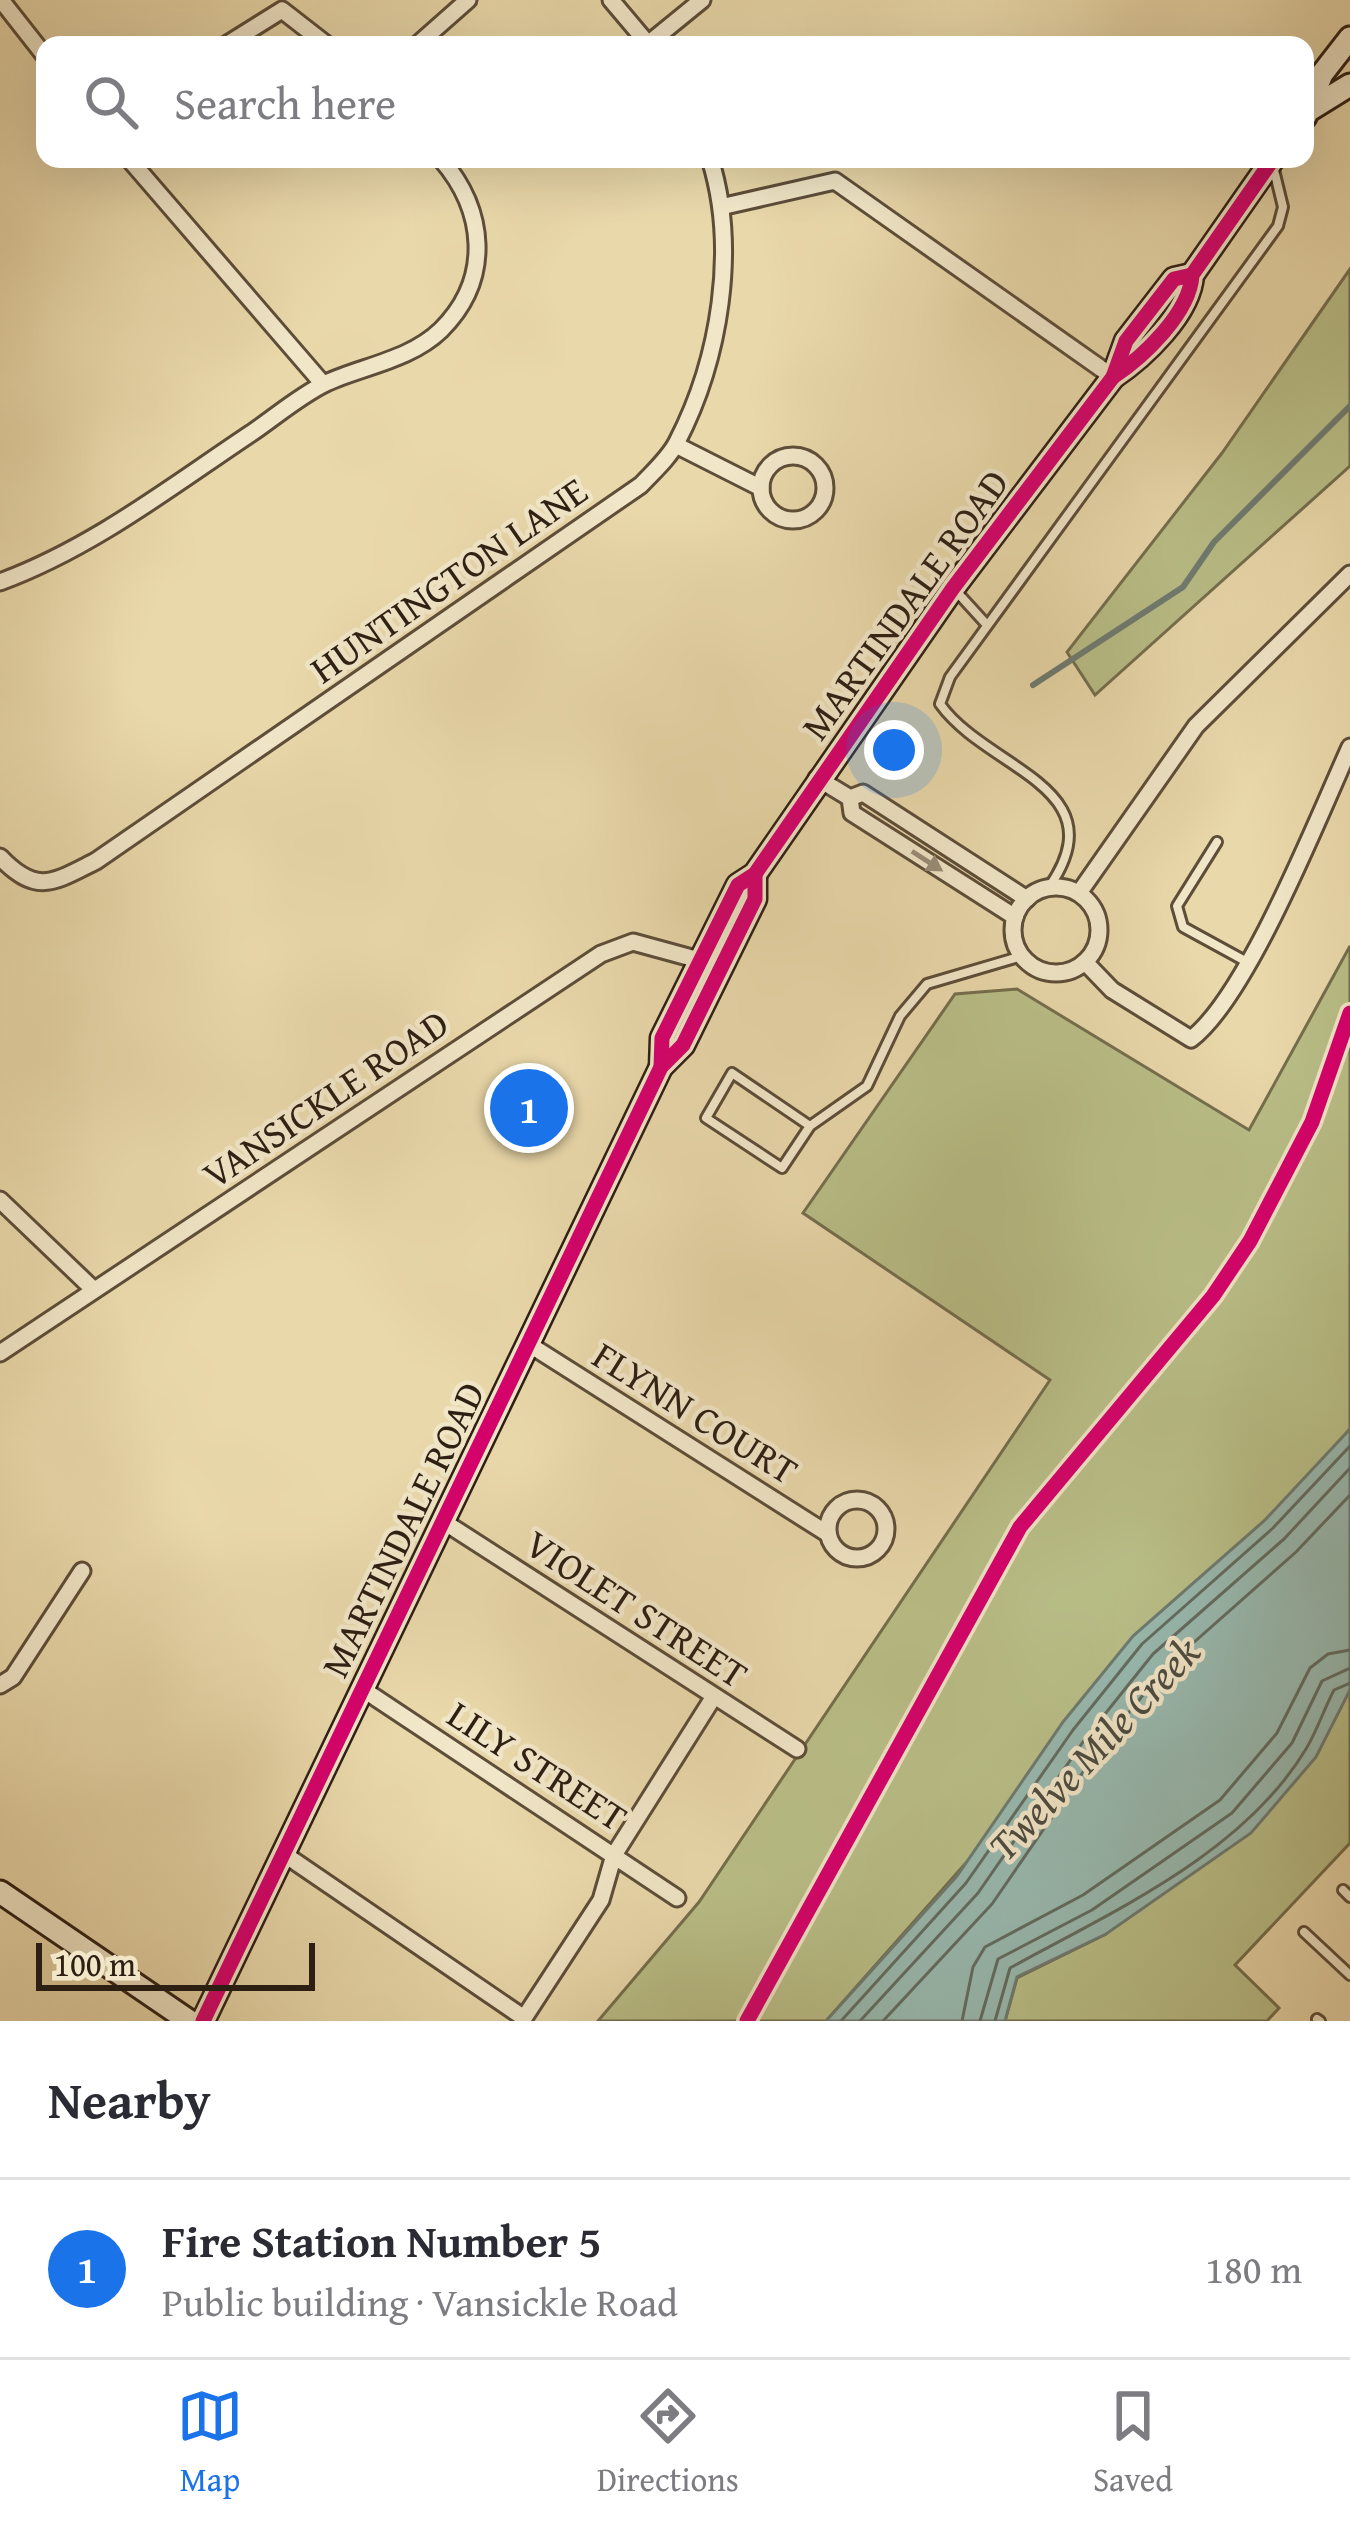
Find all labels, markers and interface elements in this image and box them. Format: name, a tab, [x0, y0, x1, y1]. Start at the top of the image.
search box	[36, 36, 1314, 168]
icon: search	[78, 69, 144, 135]
text: Search here	[174, 70, 396, 135]
street label: MARTINDALE ROAD	[786, 457, 1022, 751]
street label: HUNTINGTON LANE	[298, 462, 598, 696]
your location	[864, 720, 924, 780]
one-way arrow	[910, 850, 944, 871]
street label: VANSICKLE ROAD	[191, 994, 459, 1202]
pin: 1	[490, 1063, 568, 1153]
street label: FLYNN COURT	[582, 1326, 810, 1498]
street label: MARTINDALE ROAD	[306, 1372, 498, 1686]
street label: VIOLET STREET	[515, 1515, 760, 1701]
water label: Twelve Mile Creek	[973, 1622, 1214, 1874]
street label: LILY STREET	[437, 1686, 639, 1845]
scale bar	[36, 1937, 315, 1990]
text: 100 m	[54, 1940, 136, 1988]
text: Nearby	[48, 2062, 211, 2137]
text: Fire Station Number 5	[162, 2208, 601, 2273]
text: 1	[77, 2240, 97, 2297]
text: 180 m	[1205, 2240, 1302, 2297]
text: Public building · Vansickle Road	[162, 2273, 678, 2330]
tab: Map	[177, 2383, 243, 2503]
tab: Directions	[597, 2383, 739, 2503]
tab: Saved	[1093, 2383, 1173, 2503]

